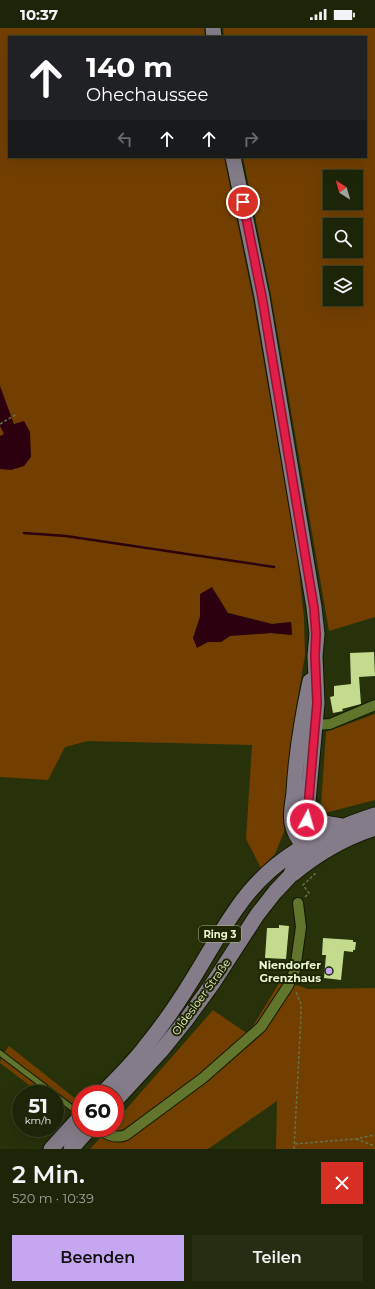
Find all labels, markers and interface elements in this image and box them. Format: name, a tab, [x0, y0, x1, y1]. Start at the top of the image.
text: 10:37	[20, 5, 58, 24]
text: 140 m	[86, 50, 173, 84]
icon: ahead	[20, 52, 72, 104]
text: Ohechaussee	[86, 84, 208, 106]
icon: left	[114, 128, 136, 150]
icon: ahead	[156, 128, 178, 150]
icon: ahead	[198, 128, 220, 150]
icon: right	[240, 128, 262, 150]
north arrow	[323, 170, 363, 210]
map controls	[323, 170, 363, 306]
pin	[226, 185, 260, 219]
icon: arrive	[232, 191, 254, 213]
button: search	[323, 218, 363, 258]
button: layers	[323, 266, 363, 306]
position arrow	[286, 799, 328, 841]
road number: Ring 3	[199, 926, 241, 942]
street label: Oldesloer Straße	[169, 956, 234, 1038]
place label: Niendorfer Grenzhaus	[259, 958, 321, 985]
marker: Niendorfer Grenzhaus	[324, 966, 334, 976]
speed limit sign: 60	[72, 1085, 124, 1137]
text: 51	[28, 1094, 48, 1118]
text: km/h	[25, 1114, 51, 1127]
text: 2 Min.	[12, 1160, 85, 1189]
button: close	[321, 1162, 363, 1204]
text: 520 m · 10:39	[12, 1190, 94, 1206]
button: Beenden	[12, 1235, 184, 1281]
button: Teilen	[192, 1235, 363, 1281]

